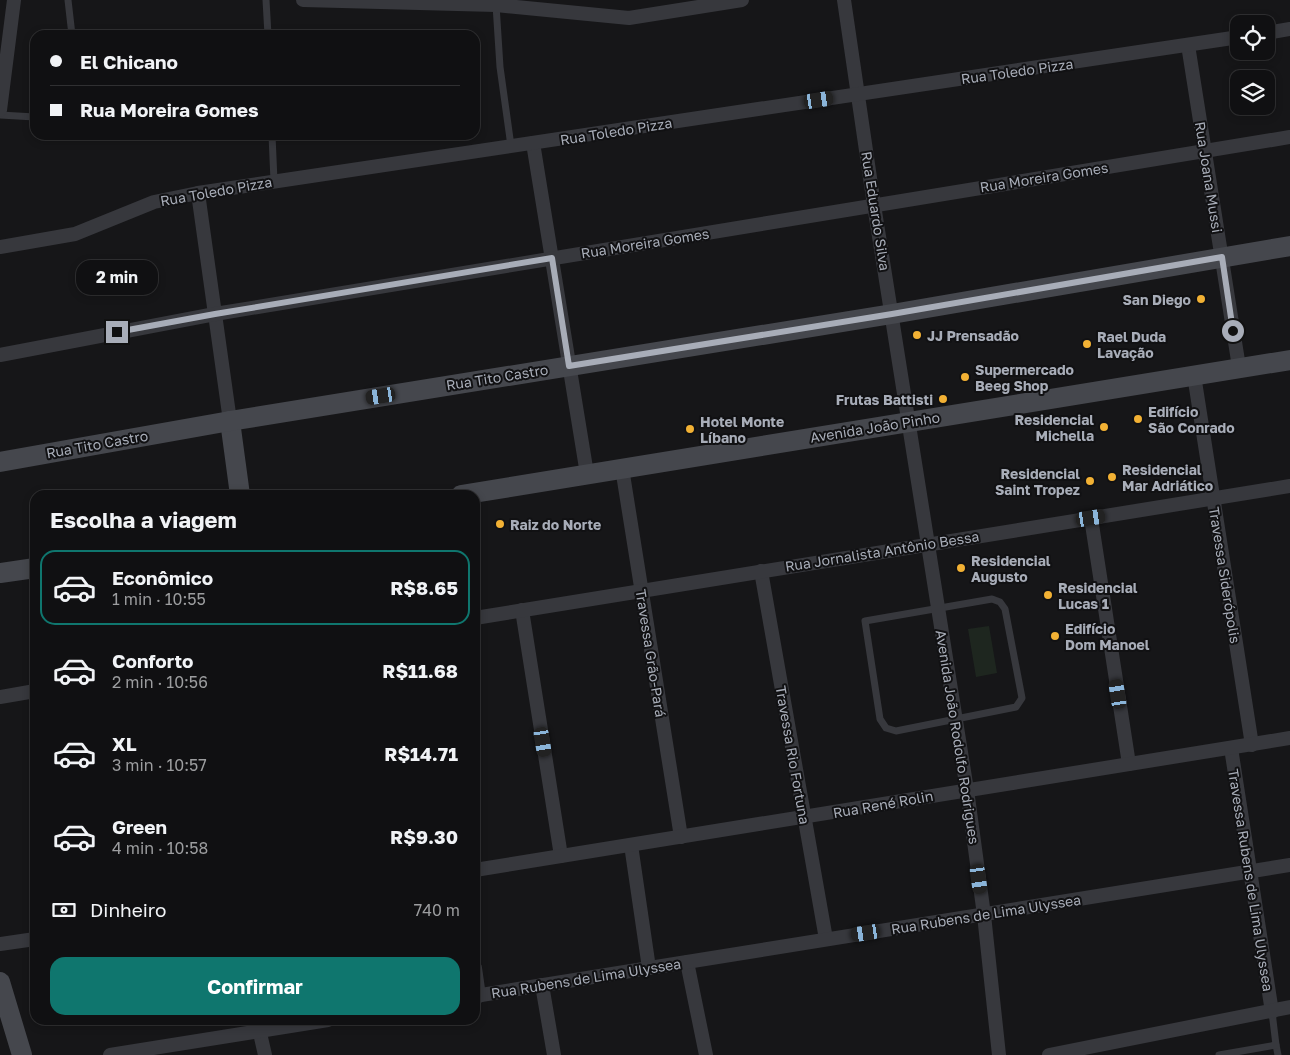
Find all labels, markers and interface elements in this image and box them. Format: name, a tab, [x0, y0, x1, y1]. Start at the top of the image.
map controls	[1230, 15, 1275, 115]
button: locate	[1230, 15, 1275, 60]
text: El Chicano	[80, 50, 178, 73]
street label: Rua Toledo Pizza	[960, 55, 1074, 87]
button: layers	[1230, 70, 1275, 115]
car	[803, 90, 834, 110]
text: Rua Moreira Gomes	[80, 98, 259, 121]
street label: Rua Toledo Pizza	[559, 114, 673, 148]
street label: Rua Joana Mussi	[1192, 120, 1226, 234]
street label: Rua Eduardo Silva	[858, 150, 894, 272]
street label: Rua Moreira Gomes	[979, 158, 1109, 196]
street label: Rua Toledo Pizza	[159, 173, 273, 209]
street label: Rua Moreira Gomes	[580, 224, 710, 262]
callout: 2 min	[76, 260, 158, 294]
text: 2 min	[96, 267, 138, 287]
place label: San Diego	[1122, 291, 1191, 308]
marker: San Diego	[1195, 293, 1207, 305]
route start	[1222, 320, 1244, 342]
route end	[106, 321, 128, 343]
place label: JJ Prensadão	[927, 327, 1019, 344]
place label: Rael Duda Lavação	[1097, 328, 1166, 361]
marker: JJ Prensadão	[911, 329, 923, 341]
marker: Rael Duda Lavação	[1081, 338, 1093, 350]
street label: Rua Tito Castro	[445, 361, 549, 393]
place label: Supermercado Beeg Shop	[975, 361, 1074, 394]
marker: Supermercado Beeg Shop	[959, 371, 971, 383]
car	[365, 386, 396, 406]
place label: Frutas Battisti	[836, 391, 933, 408]
marker: Frutas Battisti	[937, 393, 949, 405]
place label: Edifício São Conrado	[1148, 403, 1235, 436]
street label: Avenida João Pinho	[809, 408, 941, 446]
place label: Residencial Michella	[1015, 411, 1094, 444]
place label: Hotel Monte Líbano	[700, 413, 784, 446]
marker: Edifício São Conrado	[1132, 413, 1144, 425]
marker: Residencial Michella	[1098, 421, 1110, 433]
marker: Hotel Monte Líbano	[684, 423, 696, 435]
street label: Rua Tito Castro	[45, 427, 149, 461]
place label: Residencial Mar Adriático	[1122, 461, 1213, 494]
place label: Residencial Saint Tropez	[995, 465, 1080, 498]
marker: Residencial Mar Adriático	[1106, 471, 1118, 483]
marker: Residencial Saint Tropez	[1084, 475, 1096, 487]
street label: Travessa Siderópolis	[1206, 505, 1244, 645]
text: Escolha a viagem	[50, 506, 237, 533]
car	[1075, 508, 1106, 528]
place label: Raiz do Norte	[510, 516, 601, 533]
marker: Raiz do Norte	[494, 518, 506, 530]
street label: Rua Jornalista Antônio Bessa	[784, 527, 980, 575]
place label: Residencial Augusto	[971, 552, 1051, 585]
marker: Residencial Augusto	[955, 562, 967, 574]
icon: car	[52, 565, 97, 610]
text: Econômico	[112, 566, 213, 589]
text: R$8.65	[390, 576, 458, 599]
place label: Residencial Lucas 1	[1058, 579, 1138, 612]
street label: Travessa Grão-Pará	[632, 588, 670, 718]
text: 1 min · 10:55	[112, 589, 206, 609]
marker: Residencial Lucas 1	[1042, 589, 1054, 601]
place label: Edifício Dom Manoel	[1065, 620, 1150, 653]
street label: Avenida João Rodolfo Rodrigues	[933, 629, 983, 845]
marker: Edifício Dom Manoel	[1049, 630, 1061, 642]
icon: car	[52, 648, 97, 693]
text: Conforto	[112, 649, 193, 672]
text: R$11.68	[382, 659, 458, 682]
text: 2 min · 10:56	[112, 672, 208, 692]
car	[1108, 678, 1127, 710]
street label: Travessa Rio Fortuna	[772, 684, 814, 826]
car	[533, 726, 552, 758]
icon: car	[52, 731, 97, 776]
text: XL	[112, 732, 137, 755]
text: R$14.71	[384, 742, 458, 765]
text: 3 min · 10:57	[112, 755, 207, 775]
street label: Travessa Rubens de Lima Ulyssea	[1225, 767, 1277, 993]
street label: Rua René Rolin	[832, 787, 934, 821]
icon: car	[52, 814, 97, 859]
text: Green	[112, 815, 167, 838]
text: R$9.30	[390, 825, 458, 848]
text: 4 min · 10:58	[112, 838, 208, 858]
car	[969, 863, 988, 895]
street label: Rua Rubens de Lima Ulyssea	[890, 891, 1082, 937]
icon: cash	[50, 896, 78, 924]
text: Dinheiro	[90, 898, 167, 921]
text: 740 m	[414, 900, 460, 920]
car	[850, 923, 881, 943]
street label: Rua Rubens de Lima Ulyssea	[490, 955, 682, 1001]
button: Confirmar	[50, 957, 460, 1015]

